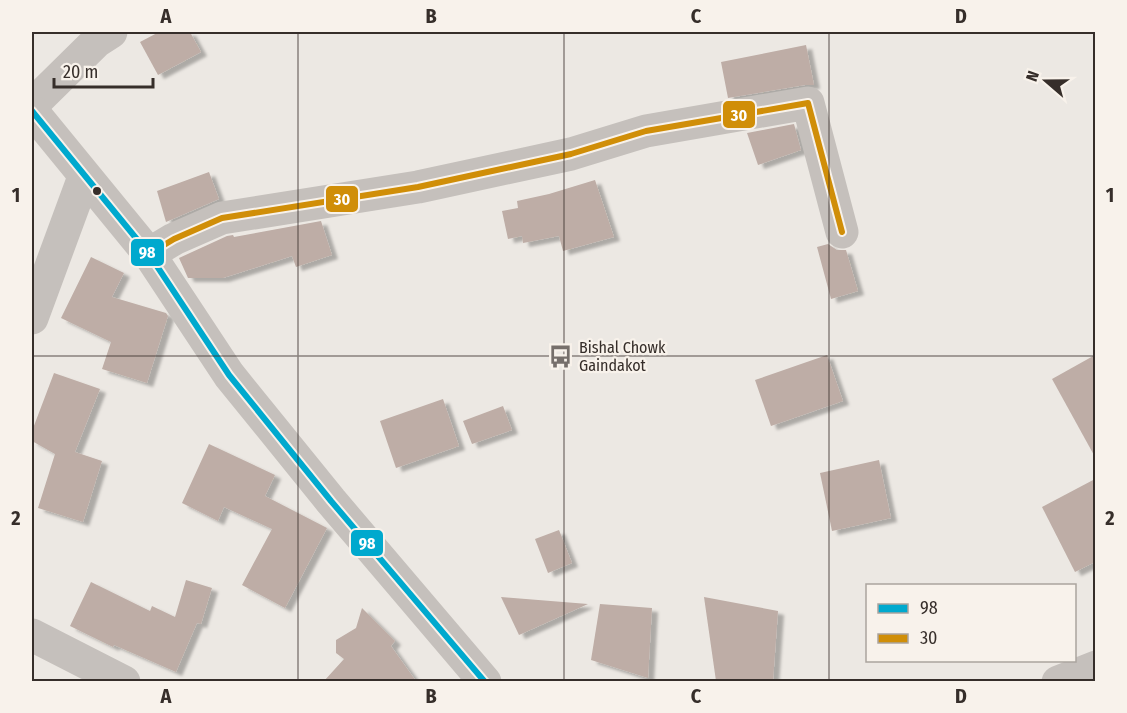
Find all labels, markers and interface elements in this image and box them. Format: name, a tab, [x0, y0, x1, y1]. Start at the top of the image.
text: A	[160, 4, 173, 28]
text: B	[425, 4, 437, 28]
text: C	[691, 4, 702, 28]
text: D	[955, 4, 967, 28]
scale bar	[54, 51, 153, 89]
north arrow	[1016, 51, 1076, 111]
text: 20 m	[63, 61, 98, 83]
text: N	[1022, 68, 1043, 84]
line badge: 30	[722, 100, 756, 129]
text: 30	[730, 106, 747, 125]
text: 1	[12, 183, 20, 207]
text: 1	[1106, 183, 1114, 207]
unlabelled marker	[91, 185, 103, 197]
line badge: 30	[325, 185, 359, 213]
text: 30	[333, 190, 350, 209]
line badge: 98	[130, 238, 165, 267]
text: 98	[139, 243, 156, 262]
place label: Bishal Chowk Gaindakot	[579, 338, 666, 375]
bus stop icon: Bishal Chowk Gaindakot	[548, 343, 574, 369]
text: 2	[10, 506, 21, 530]
text: 2	[1104, 506, 1115, 530]
line badge: 98	[350, 529, 384, 557]
text: 98	[359, 534, 376, 553]
legend	[866, 584, 1076, 662]
text: 98	[920, 597, 938, 619]
text: 30	[920, 627, 938, 649]
text: A	[160, 684, 173, 708]
text: B	[425, 684, 437, 708]
text: C	[691, 684, 702, 708]
text: D	[955, 684, 967, 708]

